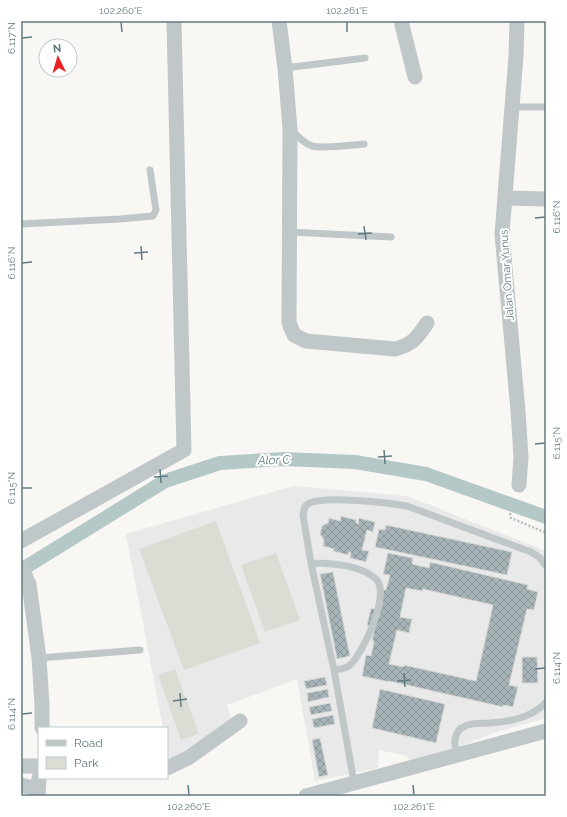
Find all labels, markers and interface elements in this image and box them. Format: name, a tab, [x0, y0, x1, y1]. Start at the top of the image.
text: 102.260°E	[99, 5, 143, 16]
text: 102.261°E	[326, 5, 368, 16]
text: 6.117°N	[6, 22, 17, 54]
north arrow	[38, 38, 78, 78]
text: N	[52, 42, 62, 55]
text: 6.116°N	[551, 201, 562, 233]
street label: Jalan Omar Yunus	[497, 229, 517, 321]
text: 6.116°N	[6, 247, 17, 279]
text: 6.115°N	[551, 427, 562, 459]
water label: Alor C	[257, 452, 292, 468]
text: 6.115°N	[6, 472, 17, 504]
text: 6.114°N	[551, 652, 562, 684]
text: 6.114°N	[6, 698, 17, 730]
legend	[38, 727, 168, 779]
text: Road	[74, 736, 103, 750]
text: Park	[74, 756, 99, 770]
text: 102.260°E	[167, 801, 211, 812]
text: 102.261°E	[393, 801, 435, 812]

